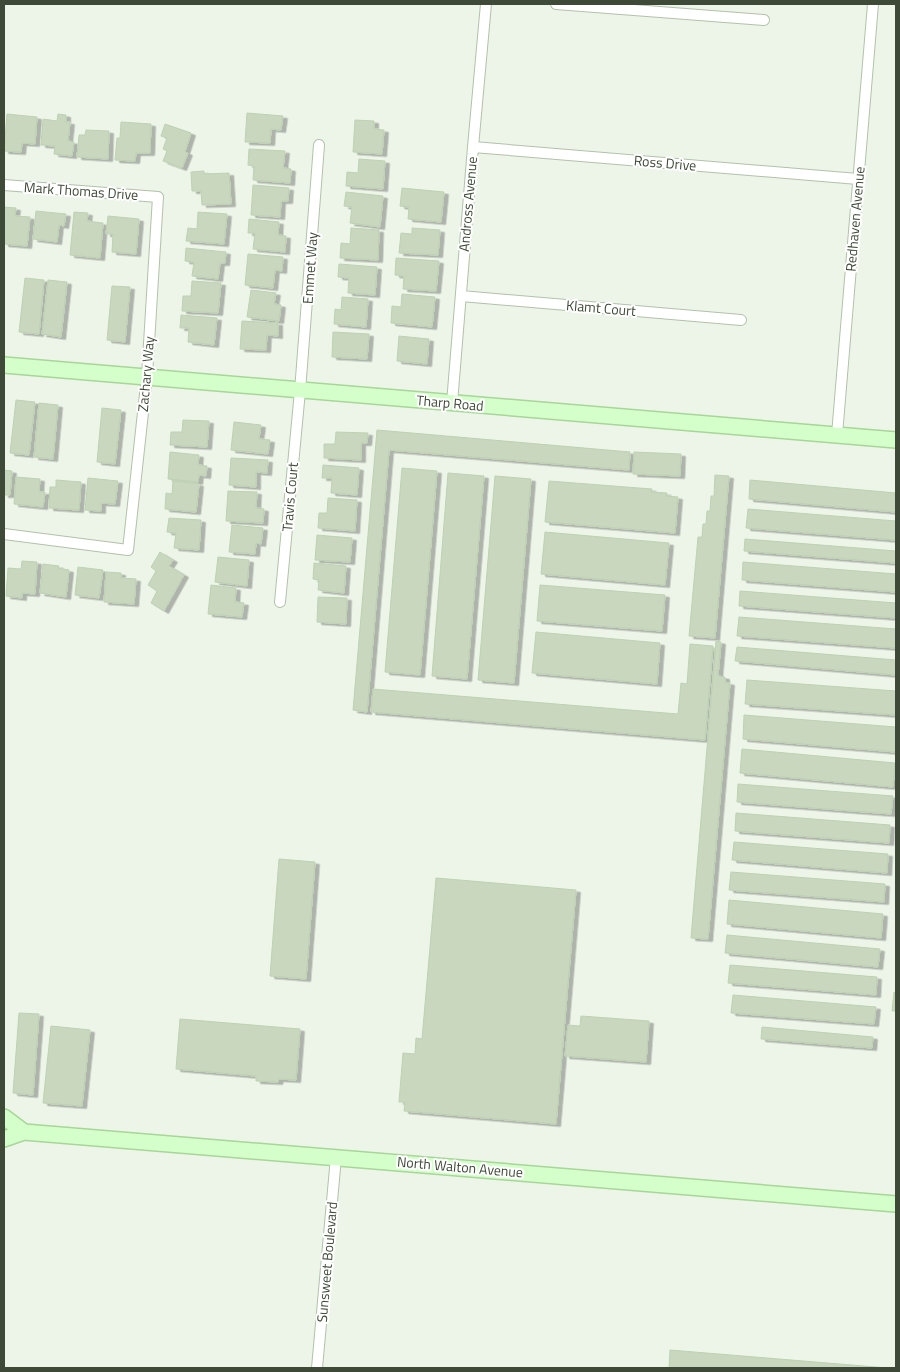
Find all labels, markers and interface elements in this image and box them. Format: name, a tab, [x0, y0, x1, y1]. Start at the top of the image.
street label: Ross Drive	[633, 149, 697, 176]
street label: Andross Avenue	[453, 156, 482, 252]
street label: Redhaven Avenue	[839, 165, 870, 272]
street label: Mark Thomas Drive	[23, 176, 139, 205]
street label: Emmet Way	[297, 231, 323, 305]
street label: Klamt Court	[565, 294, 637, 321]
street label: Zachary Way	[132, 335, 159, 413]
street label: Tharp Road	[415, 389, 485, 416]
street label: Travis Court	[276, 461, 303, 532]
street label: North Walton Avenue	[396, 1151, 524, 1182]
street label: Sunsweet Boulevard	[311, 1201, 342, 1323]

